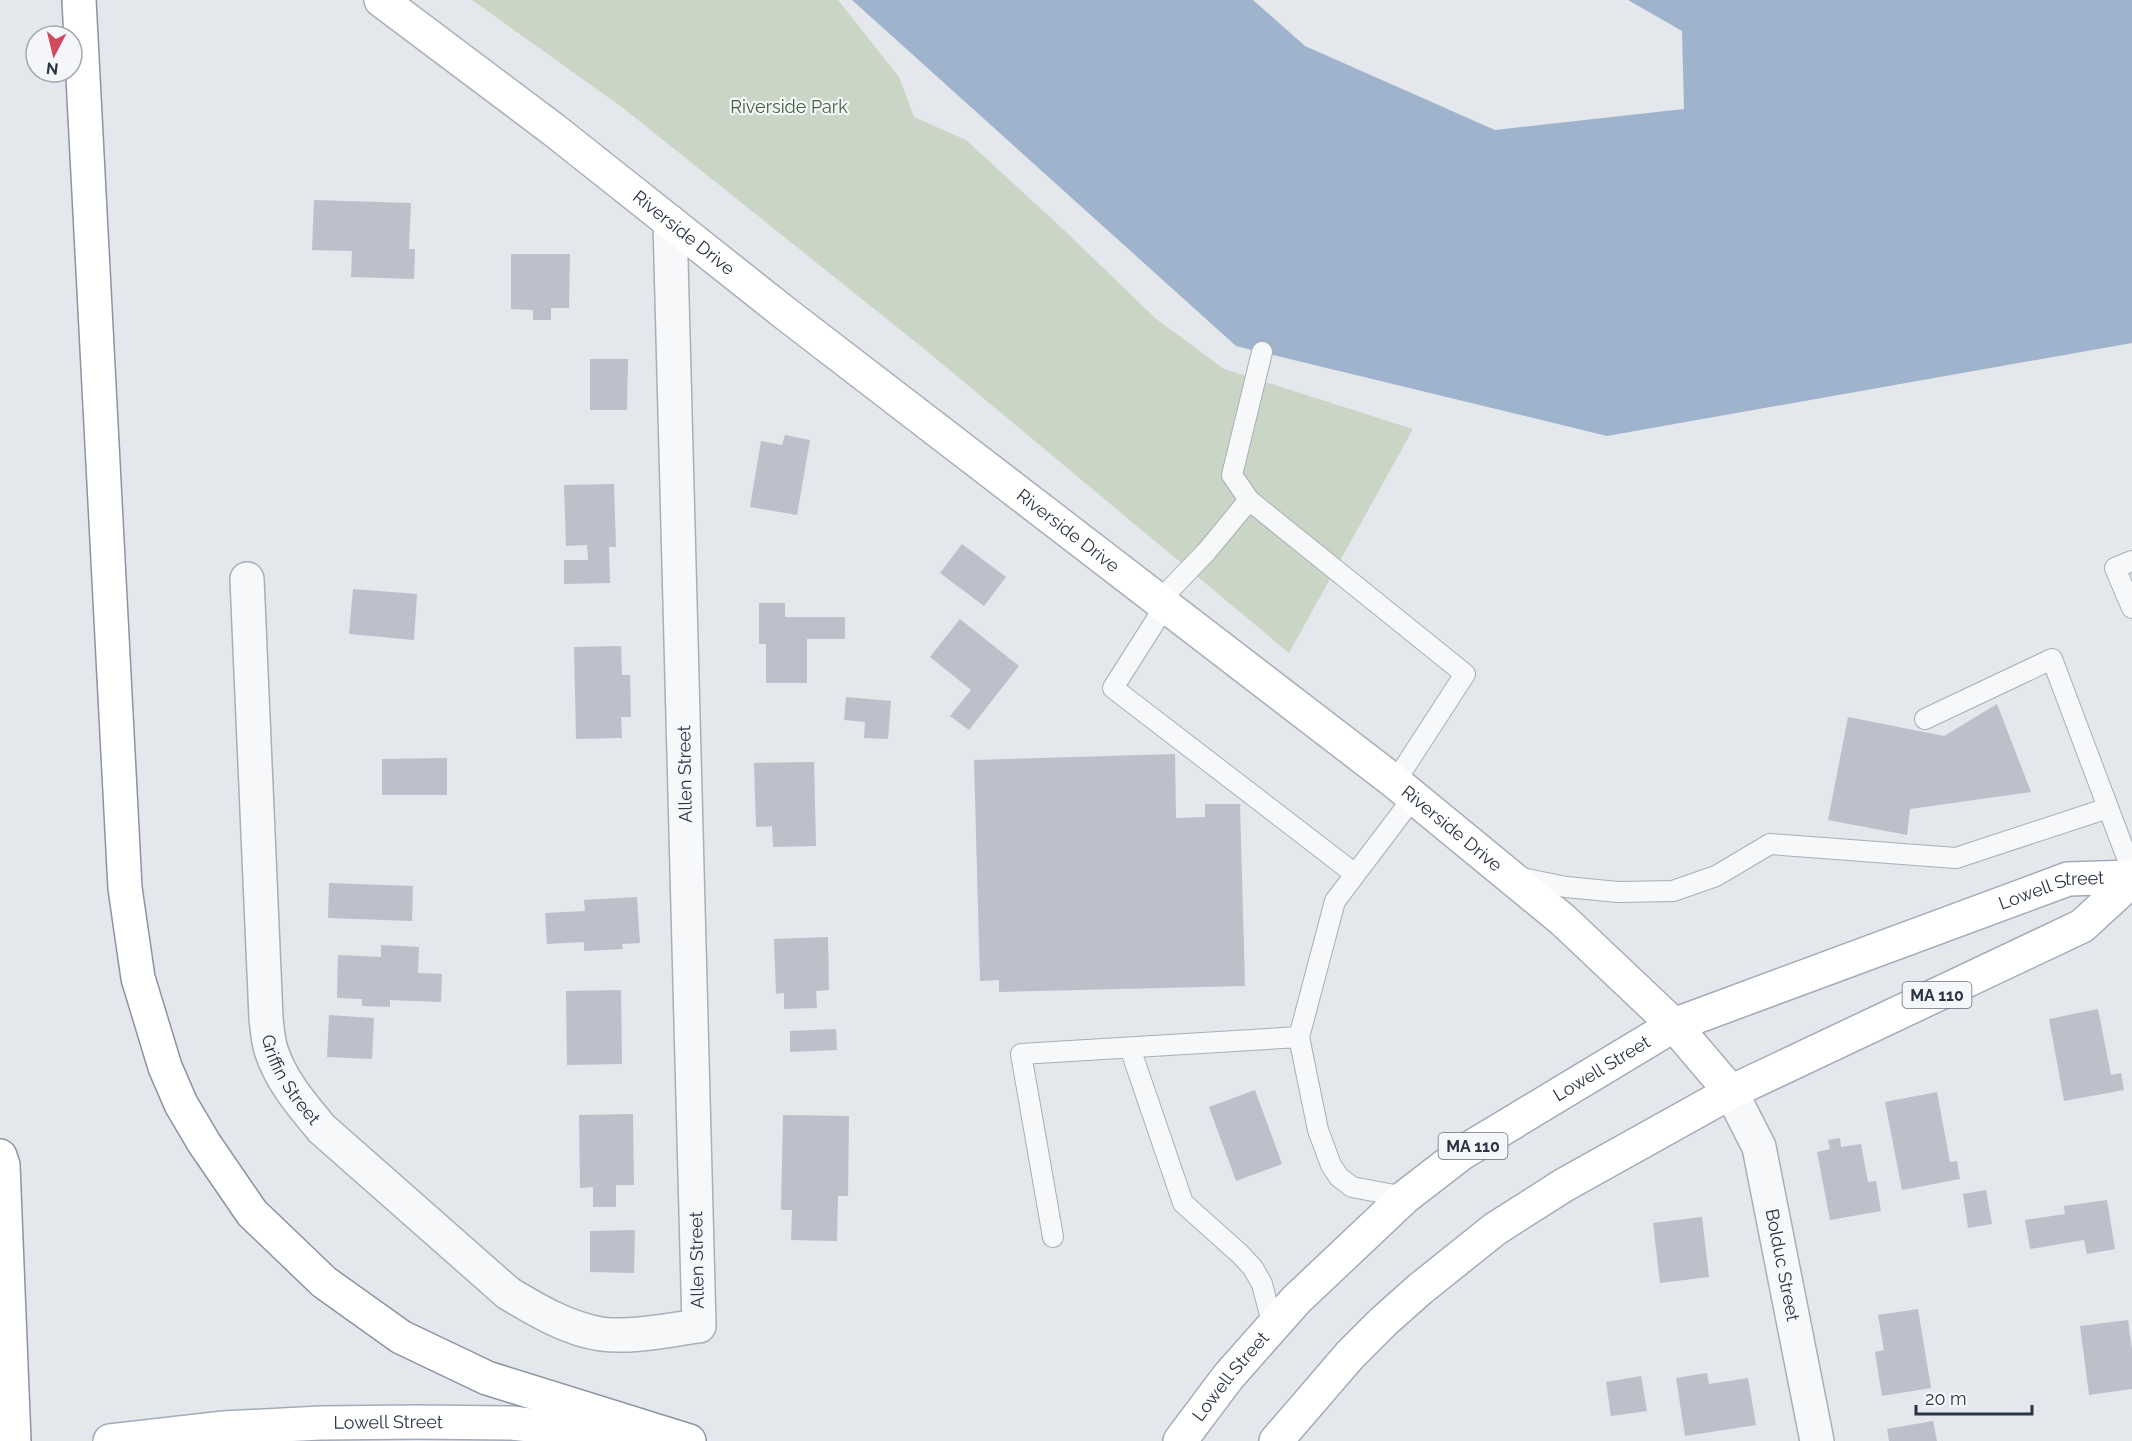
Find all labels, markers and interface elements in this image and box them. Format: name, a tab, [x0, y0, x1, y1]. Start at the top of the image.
north arrow	[24, 24, 84, 84]
text: N	[45, 58, 59, 79]
park label: Riverside Park	[730, 96, 848, 117]
street label: Riverside Drive	[629, 186, 739, 279]
street label: Riverside Drive	[1013, 484, 1124, 577]
street label: Allen Street	[673, 725, 696, 823]
street label: Riverside Drive	[1398, 781, 1507, 876]
street label: Lowell Street	[1996, 867, 2104, 914]
road number: MA 110	[1902, 982, 1972, 1008]
street label: Lowell Street	[1549, 1031, 1654, 1105]
street label: Griffin Street	[258, 1033, 325, 1129]
road number: MA 110	[1438, 1133, 1508, 1159]
street label: Bolduc Street	[1761, 1207, 1804, 1323]
street label: Allen Street	[685, 1211, 708, 1309]
street label: Lowell Street	[1188, 1327, 1273, 1425]
scale bar	[1916, 1378, 2032, 1416]
text: 20 m	[1925, 1388, 1967, 1409]
street label: Lowell Street	[333, 1411, 443, 1433]

